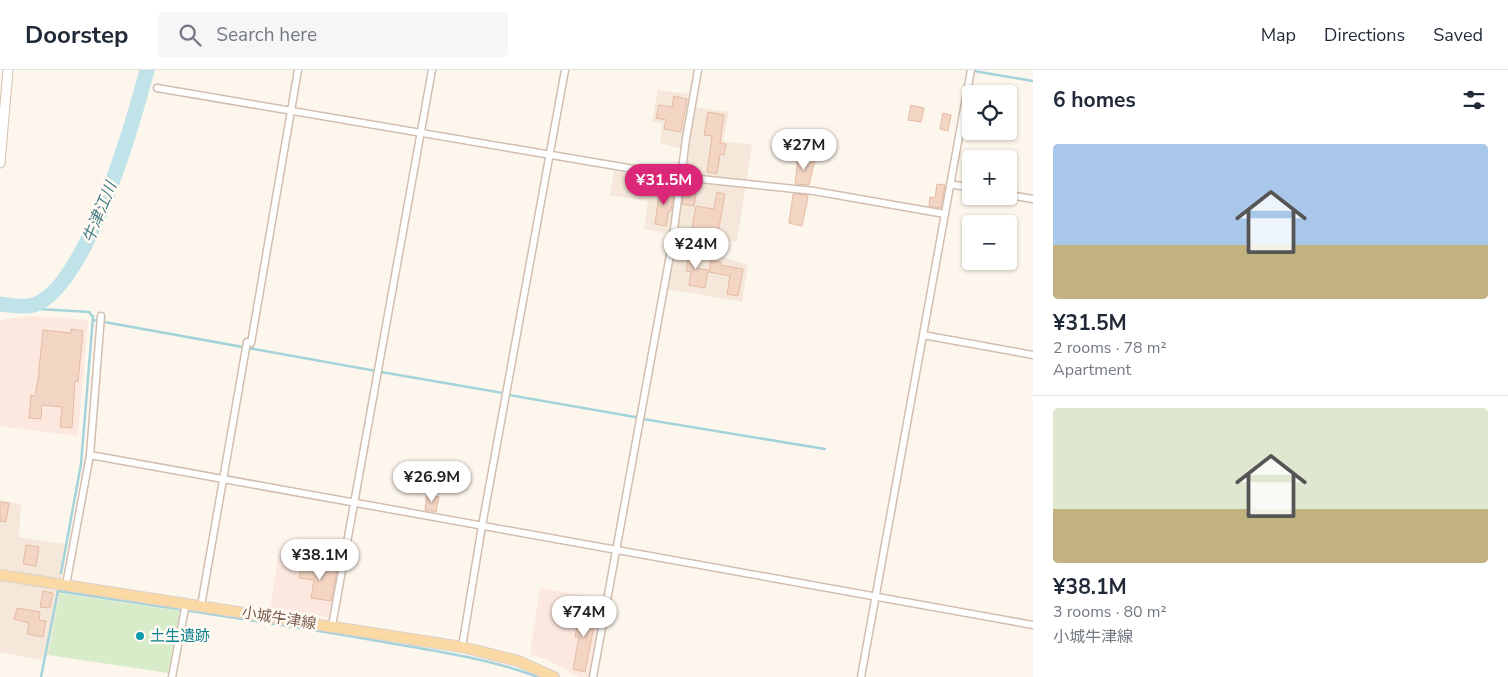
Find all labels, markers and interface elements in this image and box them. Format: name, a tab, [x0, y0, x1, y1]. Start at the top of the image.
search box	[158, 12, 508, 57]
text: Doorstep	[25, 19, 128, 51]
icon: search	[176, 21, 204, 49]
text: Search here	[216, 22, 317, 48]
text: Map	[1261, 23, 1296, 47]
text: Directions	[1324, 23, 1405, 47]
text: Saved	[1433, 23, 1483, 47]
map controls	[962, 85, 1017, 270]
button: locate	[962, 85, 1017, 140]
text: 6 homes	[1053, 86, 1136, 114]
icon: filters	[1460, 86, 1488, 114]
pin: ¥27M	[774, 128, 834, 171]
text: ¥27M	[783, 134, 825, 156]
button: +	[962, 150, 1017, 205]
pin: ¥31.5M	[623, 164, 705, 206]
text: ¥31.5M	[636, 169, 692, 191]
water label: 牛津江川	[78, 177, 123, 246]
icon: home	[1226, 177, 1316, 267]
button: −	[962, 215, 1017, 270]
pin: ¥24M	[666, 228, 726, 270]
text: ¥24M	[675, 233, 717, 255]
text: ¥31.5M	[1053, 309, 1127, 337]
text: 2 rooms · 78 m²	[1053, 337, 1166, 359]
text: Apartment	[1053, 359, 1131, 381]
icon: home	[1226, 441, 1316, 531]
pin: ¥26.9M	[391, 460, 473, 503]
text: ¥26.9M	[404, 466, 460, 488]
pin: ¥38.1M	[279, 538, 361, 581]
text: ¥38.1M	[292, 544, 348, 566]
text: ¥38.1M	[1053, 573, 1127, 601]
pin: ¥74M	[554, 596, 614, 638]
text: ¥74M	[563, 601, 605, 623]
text: 3 rooms · 80 m²	[1053, 601, 1166, 623]
street label: 小城牛津線	[240, 602, 318, 634]
place label: 土生遺跡	[150, 626, 210, 646]
text: 小城牛津線	[1053, 626, 1133, 648]
marker: 土生遺跡	[134, 630, 146, 642]

